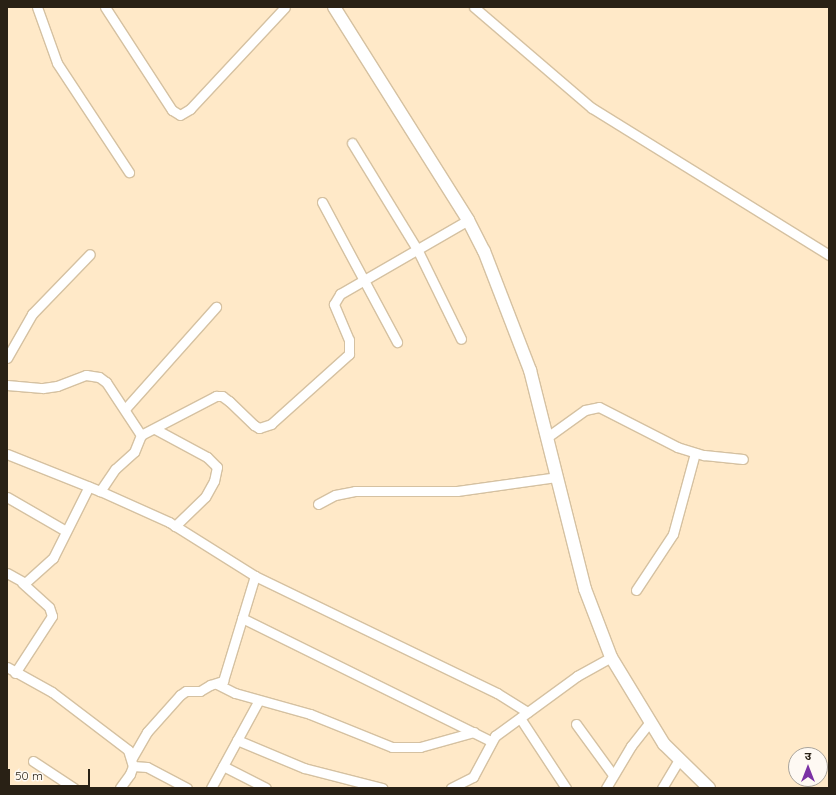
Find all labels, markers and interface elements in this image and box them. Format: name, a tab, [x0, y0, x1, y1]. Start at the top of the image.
north arrow	[788, 747, 828, 787]
text: उ	[805, 749, 811, 763]
scale bar	[10, 761, 92, 787]
text: 50 m	[15, 768, 43, 783]

